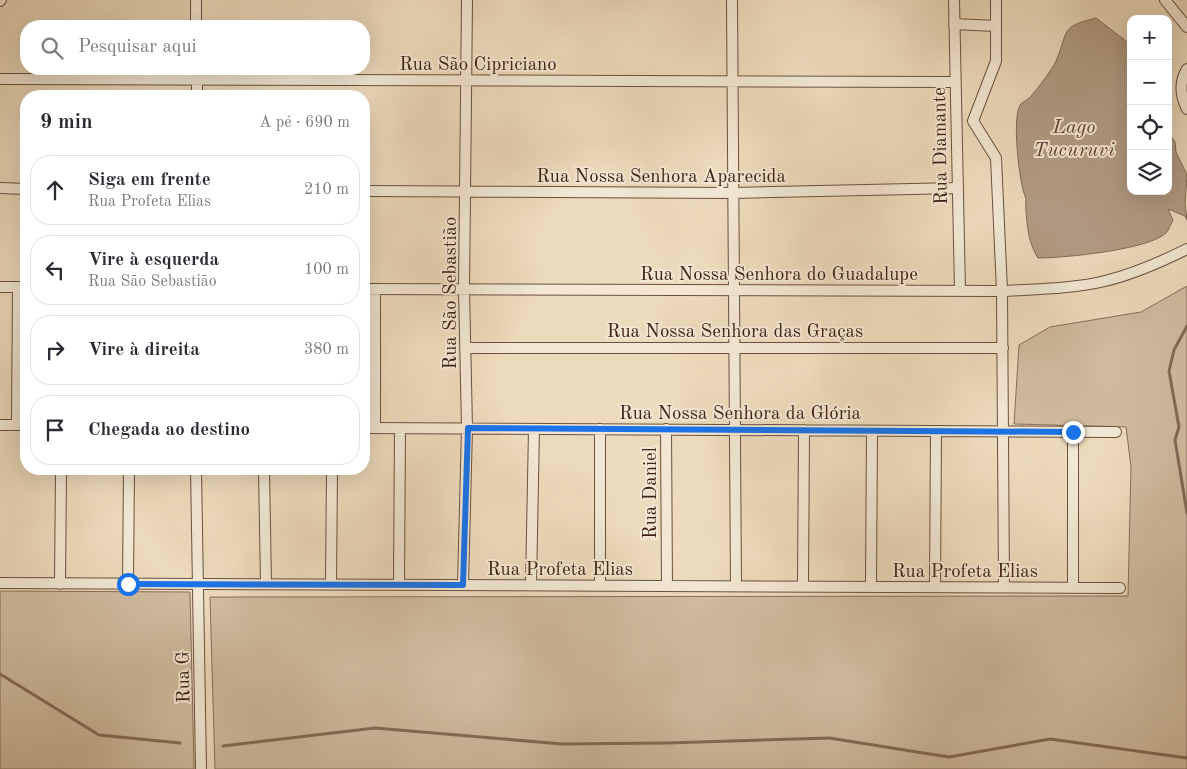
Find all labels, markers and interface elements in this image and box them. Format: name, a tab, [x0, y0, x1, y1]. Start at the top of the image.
map controls	[1127, 15, 1172, 195]
button: +	[1127, 15, 1172, 60]
search box	[20, 20, 370, 75]
icon: search	[38, 34, 66, 62]
text: Pesquisar aqui	[78, 38, 197, 57]
street label: Rua São Cipriciano	[399, 56, 557, 75]
button: −	[1127, 60, 1172, 105]
street label: Rua Diamante	[931, 87, 952, 205]
button: locate	[1127, 105, 1172, 150]
text: 9 min	[40, 112, 93, 133]
text: A pé · 690 m	[259, 115, 350, 131]
water label: Lago Tucuruvi	[1033, 118, 1115, 161]
button: layers	[1127, 150, 1172, 195]
street label: Rua Nossa Senhora Aparecida	[536, 168, 786, 187]
text: Siga em frente	[88, 171, 211, 190]
icon: ahead	[41, 176, 69, 204]
text: 210 m	[304, 182, 349, 198]
text: Rua Profeta Elias	[88, 194, 211, 210]
street label: Rua São Sebastião	[442, 217, 461, 369]
text: Vire à esquerda	[88, 251, 219, 270]
icon: left	[41, 256, 69, 284]
text: 100 m	[304, 262, 349, 278]
street label: Rua Nossa Senhora do Guadalupe	[640, 266, 918, 285]
text: Rua São Sebastião	[88, 274, 217, 290]
street label: Rua Nossa Senhora das Graças	[607, 323, 863, 342]
icon: right	[41, 336, 69, 364]
text: Vire à direita	[88, 341, 200, 360]
text: 380 m	[304, 342, 349, 358]
street label: Rua Nossa Senhora da Glória	[619, 405, 862, 424]
icon: arrive	[41, 416, 69, 444]
text: Chegada ao destino	[88, 421, 250, 440]
route end	[1062, 421, 1085, 444]
street label: Rua Daniel	[642, 447, 661, 539]
street label: Rua Profeta Elias	[487, 561, 633, 580]
street label: Rua Profeta Elias	[892, 563, 1038, 582]
route start	[117, 573, 140, 596]
street label: Rua G	[175, 650, 194, 703]

